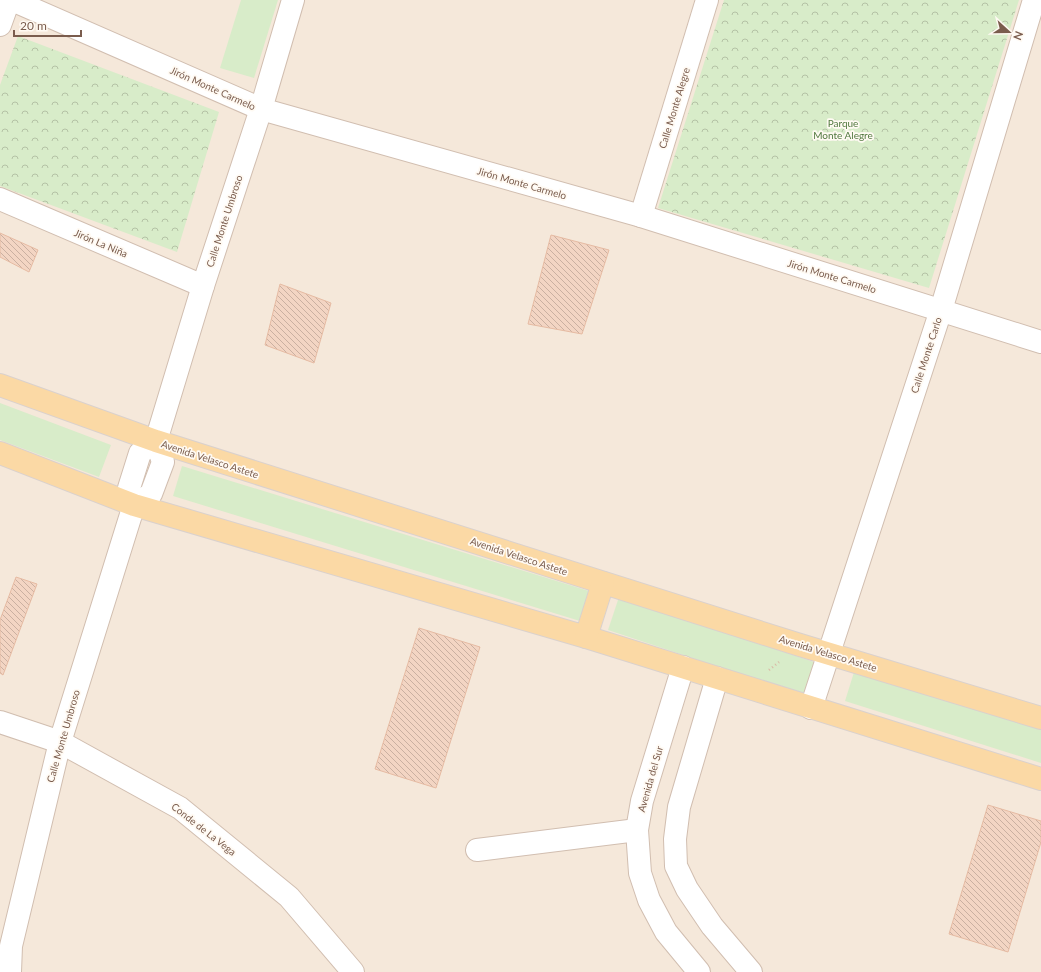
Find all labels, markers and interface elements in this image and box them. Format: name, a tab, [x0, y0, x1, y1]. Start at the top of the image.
scale bar	[14, 12, 81, 38]
north arrow	[989, 12, 1029, 52]
text: 20 m	[20, 18, 47, 33]
text: N	[1011, 29, 1026, 42]
street label: Jirón Monte Carmelo	[168, 64, 258, 112]
street label: Calle Monte Alegre	[656, 66, 692, 150]
park label: Parque Monte Alegre	[813, 117, 873, 141]
street label: Jirón Monte Carmelo	[476, 165, 568, 202]
street label: Calle Monte Umbroso	[203, 173, 245, 269]
street label: Jirón La Niña	[72, 226, 130, 260]
street label: Jirón Monte Carmelo	[786, 257, 878, 295]
street label: Calle Monte Carlo	[908, 315, 944, 395]
street label: Avenida Velasco Astete	[160, 438, 260, 480]
street label: Avenida Velasco Astete	[469, 535, 569, 577]
street label: Avenida Velasco Astete	[778, 632, 878, 674]
street label: Calle Monte Umbroso	[44, 688, 82, 784]
street label: Avenida del Sur	[635, 744, 665, 813]
street label: Conde de La Vega	[169, 800, 239, 858]

